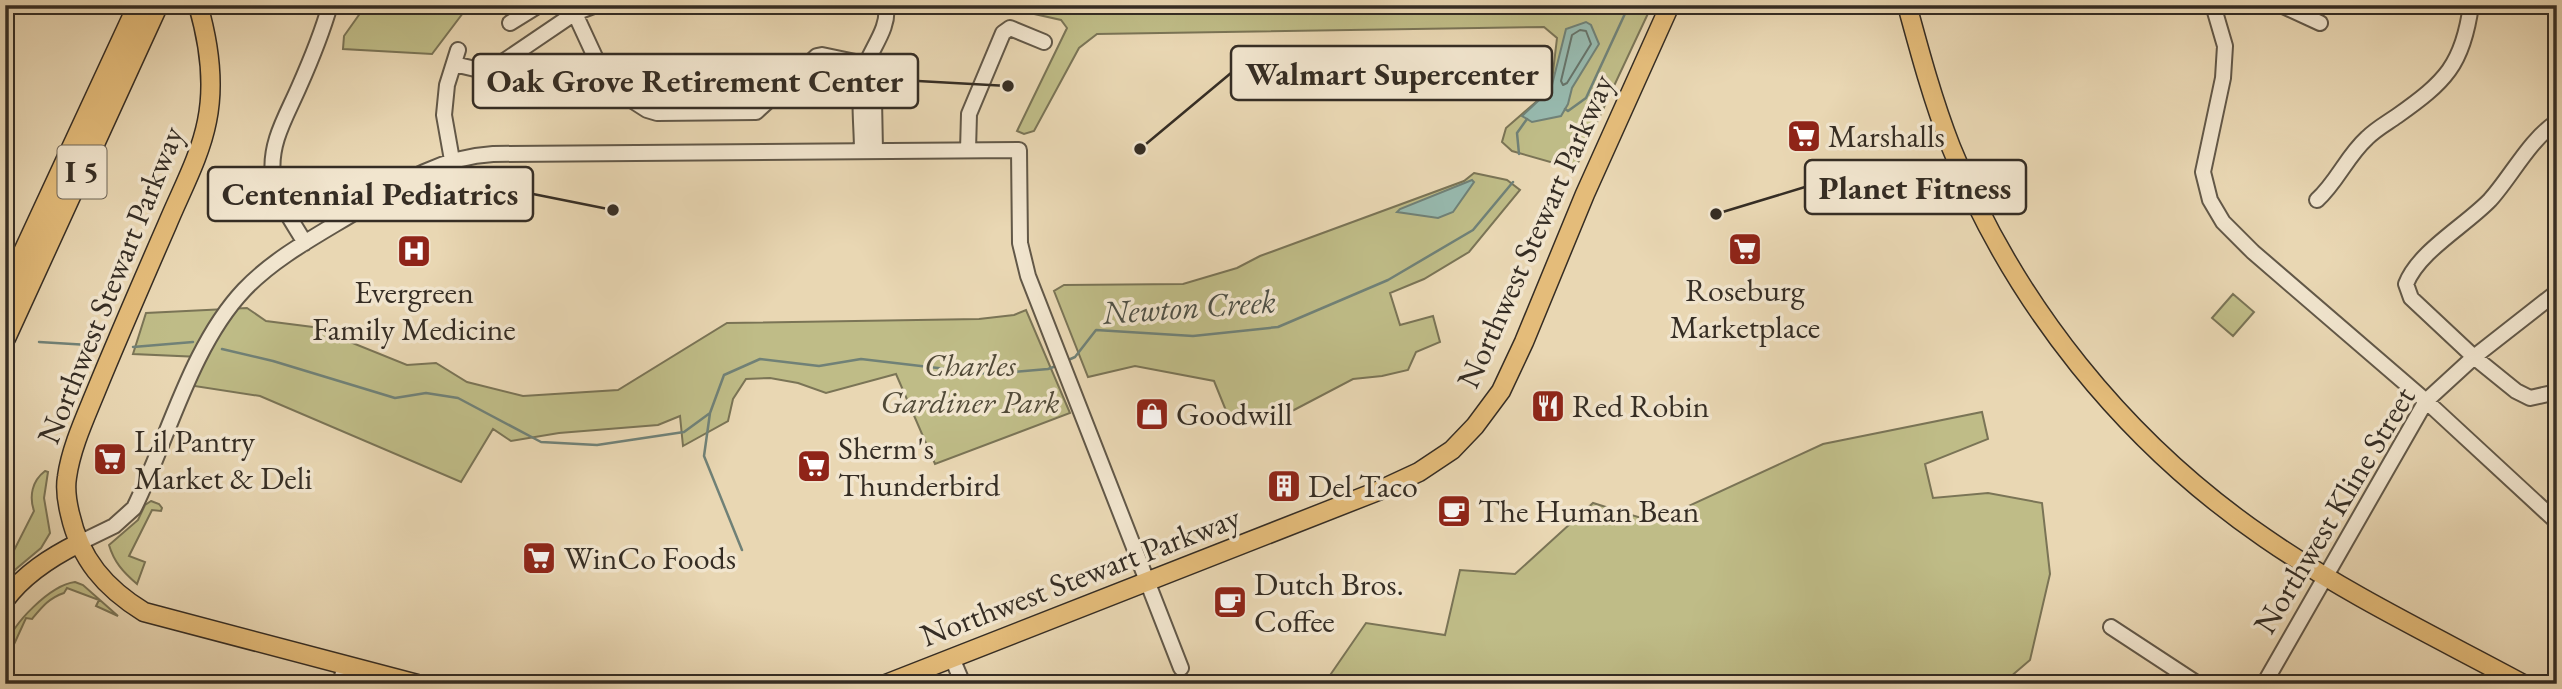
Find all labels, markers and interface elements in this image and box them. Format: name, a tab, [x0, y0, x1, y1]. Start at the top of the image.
callout: Walmart Supercenter	[1231, 46, 1552, 100]
text: Walmart Supercenter	[1245, 52, 1539, 95]
callout: Oak Grove Retirement Center	[473, 54, 918, 108]
text: Oak Grove Retirement Center	[487, 59, 904, 102]
street label: Northwest Stewart Parkway	[1447, 67, 1624, 394]
place label: Marshalls	[1828, 115, 1945, 157]
supermarket icon: Marshalls	[1785, 117, 1823, 155]
street label: Northwest Stewart Parkway	[27, 119, 193, 450]
road number: I 5	[57, 146, 106, 198]
callout: Planet Fitness	[1805, 160, 2026, 214]
text: Planet Fitness	[1819, 166, 2011, 209]
callout: Centennial Pediatrics	[208, 167, 533, 221]
text: Centennial Pediatrics	[222, 172, 518, 215]
supermarket icon: Roseburg Marketplace	[1726, 230, 1764, 268]
hospital icon: Evergreen Family Medicine	[395, 232, 433, 270]
place label: Roseburg Marketplace	[1670, 269, 1820, 348]
place label: Evergreen Family Medicine	[312, 271, 516, 350]
water label: Newton Creek	[1100, 279, 1277, 334]
park label: Charles Gardiner Park	[880, 344, 1060, 423]
street label: Northwest Kline Street	[2244, 379, 2424, 641]
place label: Red Robin	[1572, 385, 1710, 427]
restaurant icon: Red Robin	[1529, 387, 1567, 425]
place label: Goodwill	[1176, 393, 1293, 435]
shop icon: Goodwill	[1133, 395, 1171, 433]
place label: Lil Pantry Market & Deli	[134, 420, 312, 499]
place label: Sherm's Thunderbird	[838, 427, 1001, 506]
supermarket icon: Lil Pantry Market & Deli	[91, 440, 129, 478]
supermarket icon: Sherm's Thunderbird	[795, 447, 833, 485]
place label: Del Taco	[1308, 465, 1418, 507]
building icon: Del Taco	[1265, 467, 1303, 505]
place label: The Human Bean	[1478, 490, 1700, 532]
cafe icon: The Human Bean	[1435, 492, 1473, 530]
street label: Northwest Stewart Parkway	[914, 495, 1247, 656]
place label: WinCo Foods	[564, 537, 736, 579]
supermarket icon: WinCo Foods	[520, 539, 558, 577]
place label: Dutch Bros. Coffee	[1254, 563, 1404, 642]
cafe icon: Dutch Bros. Coffee	[1211, 583, 1249, 621]

